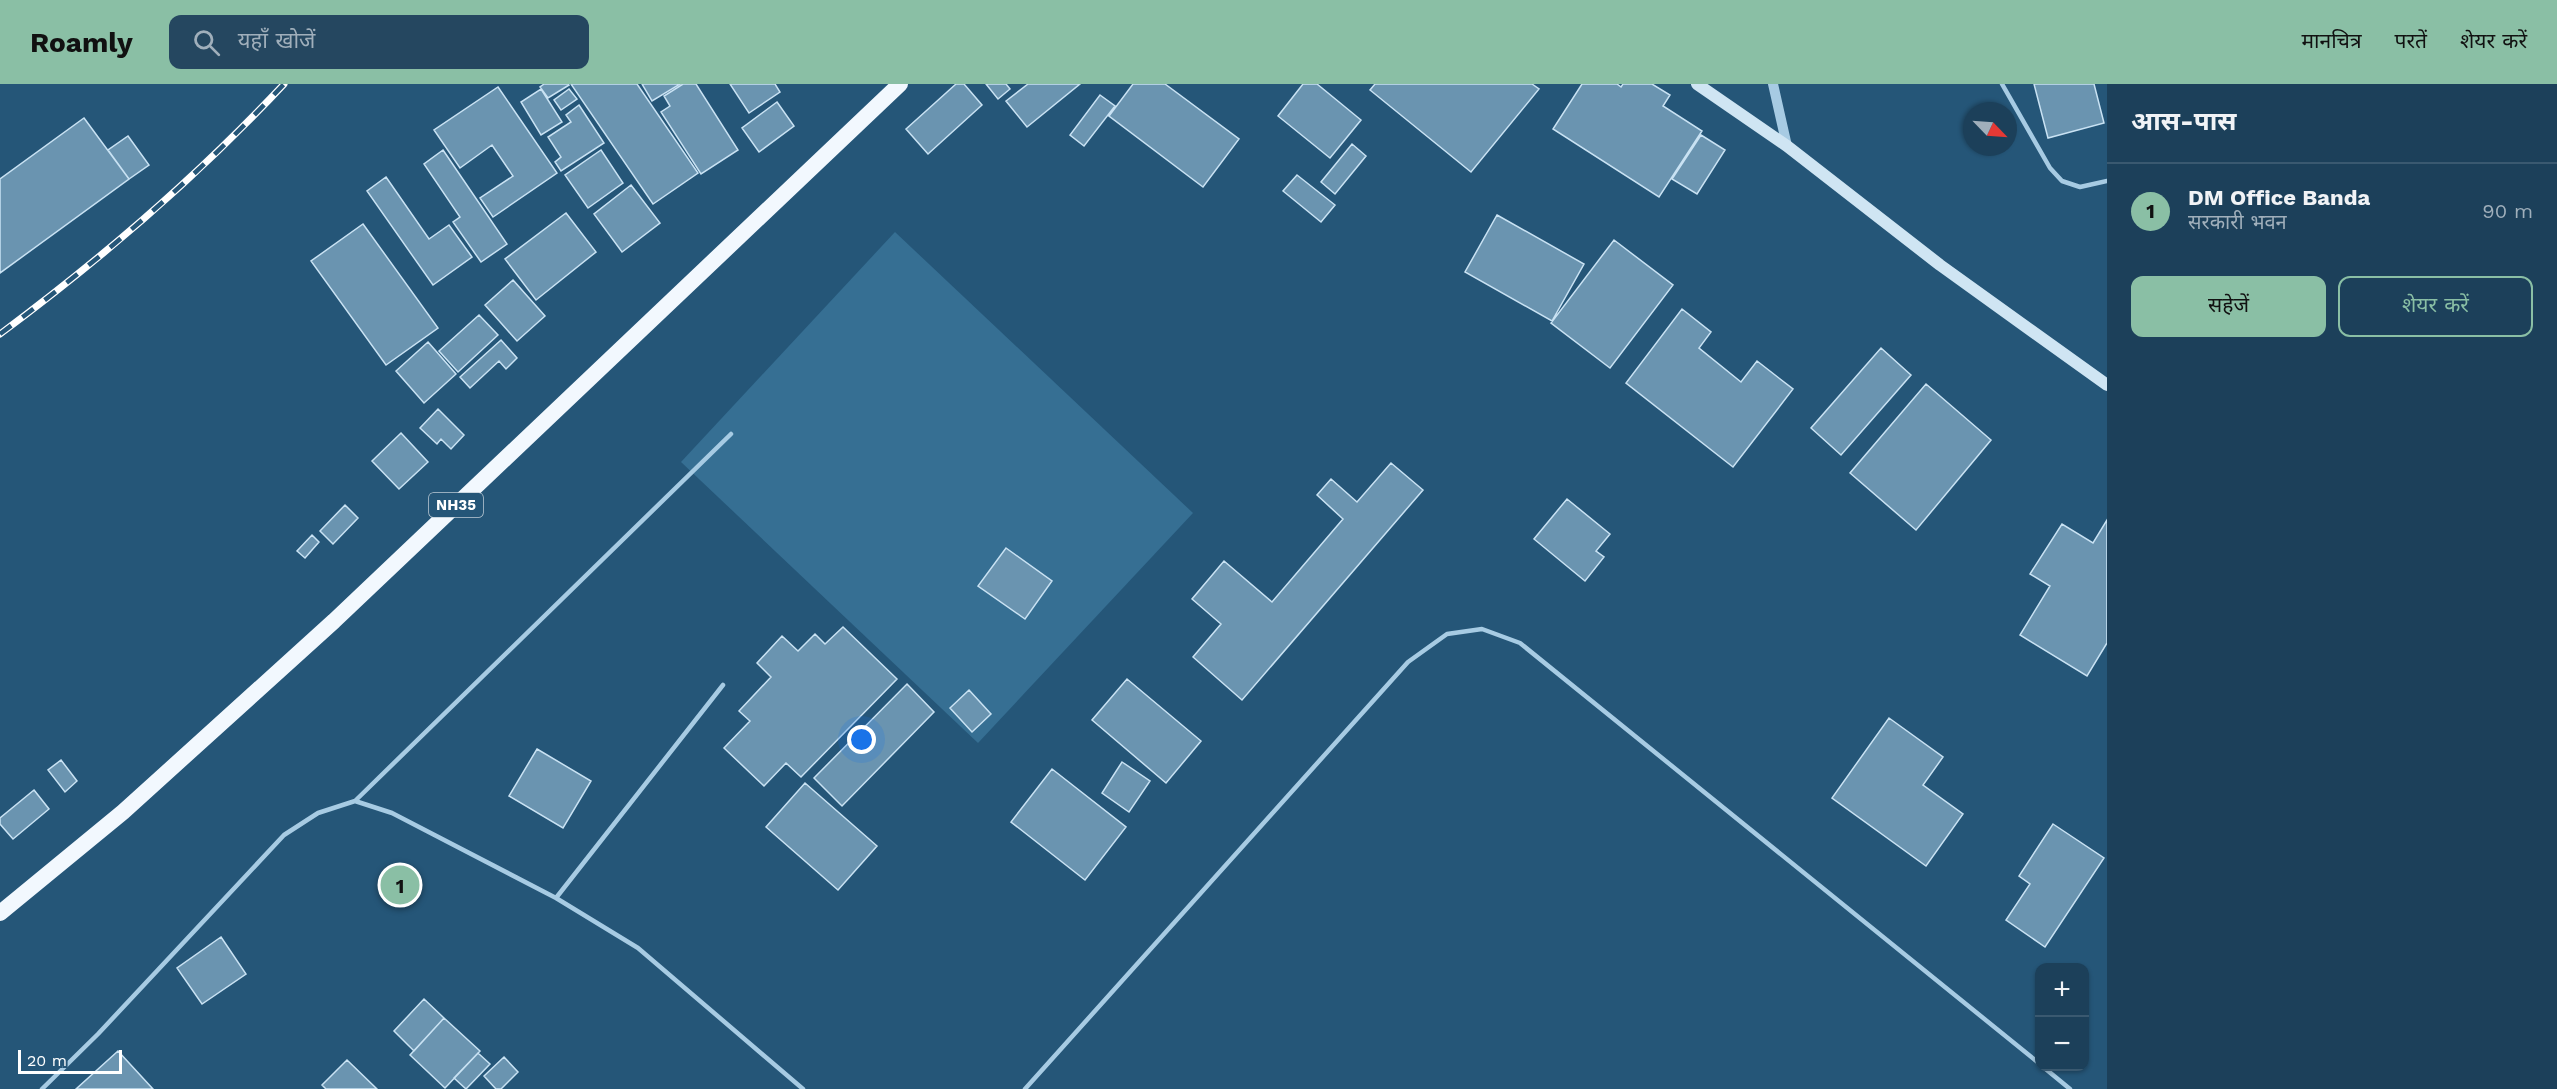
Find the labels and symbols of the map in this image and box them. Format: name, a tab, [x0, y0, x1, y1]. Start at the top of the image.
north arrow	[1963, 102, 2017, 156]
road number: NH35	[429, 493, 483, 517]
your location	[847, 725, 876, 754]
pin: 1	[380, 862, 420, 908]
scale bar	[18, 1047, 122, 1074]

